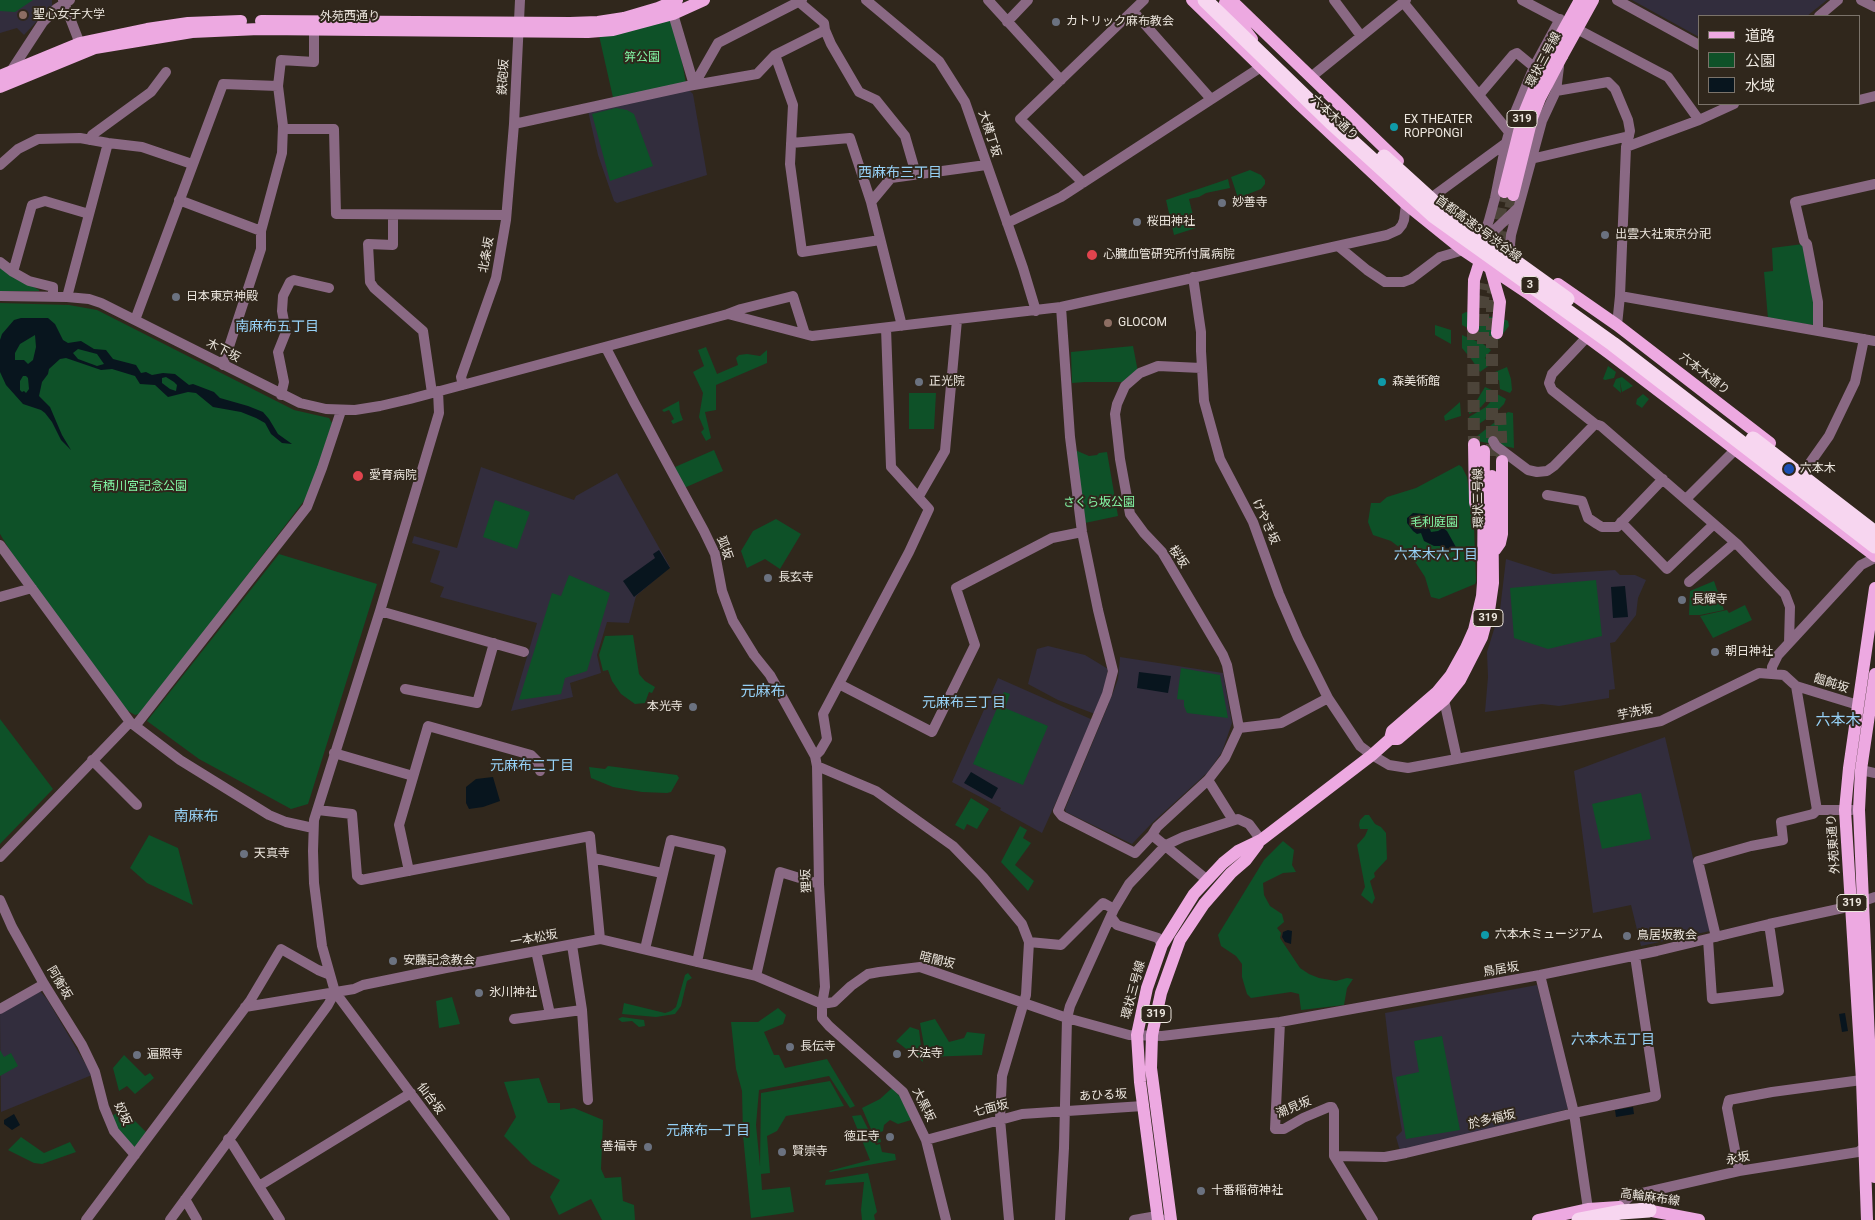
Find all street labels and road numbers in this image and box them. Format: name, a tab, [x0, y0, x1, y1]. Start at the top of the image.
street label: 外苑西通り	[320, 10, 380, 24]
street label: 環状三号線	[1524, 30, 1564, 90]
street label: 鉄砲坂	[496, 59, 512, 95]
street label: 六本木通り	[1307, 92, 1361, 144]
street label: 大横丁坂	[975, 109, 1003, 159]
road number: 319	[1507, 110, 1537, 128]
street label: 首都高速3号渋谷線	[1432, 193, 1524, 265]
street label: 北条坂	[477, 236, 497, 274]
road number: 3	[1521, 276, 1539, 294]
street label: 木下坂	[204, 336, 242, 366]
street label: 六本木通り	[1676, 350, 1732, 398]
street label: 環状三号線	[1471, 468, 1487, 528]
street label: けやき坂	[1249, 497, 1281, 547]
street label: 狐坂	[713, 534, 735, 562]
street label: 桜坂	[1165, 543, 1191, 571]
road number: 319	[1473, 610, 1503, 626]
street label: 饂飩坂	[1812, 672, 1850, 696]
street label: 芋洗坂	[1616, 702, 1654, 724]
street label: 外苑東通り	[1825, 814, 1843, 874]
street label: 狸坂	[799, 869, 815, 893]
road number: 319	[1837, 894, 1867, 911]
street label: 一本松坂	[509, 928, 559, 950]
street label: 暗闇坂	[918, 950, 956, 972]
street label: 環状三号線	[1119, 959, 1149, 1021]
street label: 鳥居坂	[1482, 960, 1520, 980]
street label: 阿衡坂	[44, 964, 74, 1002]
road number: 319	[1141, 1006, 1171, 1022]
street label: 仙台坂	[413, 1080, 447, 1118]
street label: 大黒坂	[909, 1086, 937, 1124]
street label: あひる坂	[1079, 1088, 1127, 1104]
street label: 潮見坂	[1275, 1094, 1313, 1122]
street label: 七面坂	[972, 1098, 1010, 1120]
street label: 奴坂	[110, 1100, 134, 1128]
street label: 於多福坂	[1467, 1108, 1517, 1132]
street label: 永坂	[1725, 1150, 1751, 1168]
street label: 高輪麻布線	[1619, 1187, 1681, 1209]

